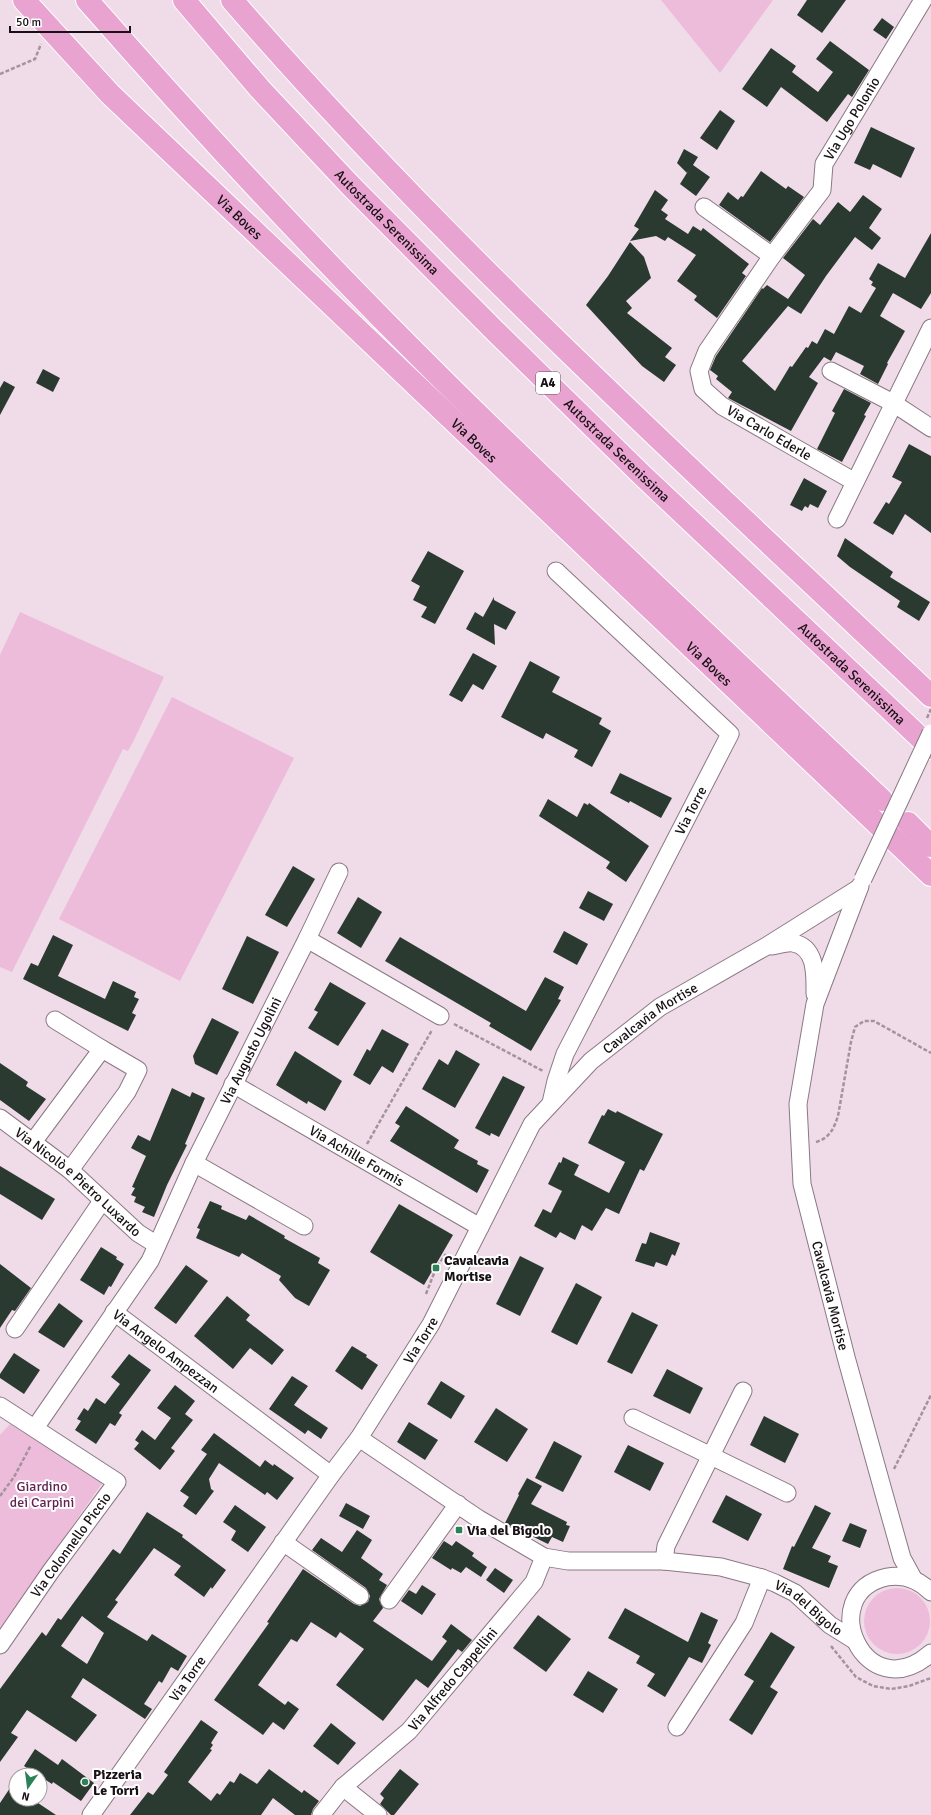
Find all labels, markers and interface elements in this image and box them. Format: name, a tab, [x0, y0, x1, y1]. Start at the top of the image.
scale bar	[10, 8, 130, 34]
text: 50 m	[16, 15, 41, 30]
street label: Via Ugo Polonio	[820, 74, 883, 163]
street label: Autostrada Serenissima	[331, 166, 443, 278]
street label: Via Boves	[213, 191, 266, 243]
road number: A4	[536, 372, 560, 394]
street label: Autostrada Serenissima	[560, 395, 674, 506]
street label: Via Carlo Ederle	[723, 402, 815, 464]
street label: Via Boves	[448, 415, 501, 466]
street label: Autostrada Serenissima	[795, 619, 909, 728]
street label: Via Boves	[682, 638, 735, 690]
street label: Via Torre	[671, 783, 710, 838]
street label: Cavalcavia Mortise	[599, 979, 701, 1057]
street label: Via Augusto Ugolini	[217, 994, 285, 1107]
street label: Via Achille Formis	[306, 1121, 407, 1190]
street label: Via Nicolò e Pietro Luxardo	[12, 1124, 145, 1240]
street label: Cavalcavia Mortise	[808, 1239, 852, 1352]
place label: Cavalcavia Mortise	[444, 1252, 509, 1285]
marker: Cavalcavia Mortise	[431, 1263, 441, 1273]
street label: Via Angelo Ampezzan	[110, 1306, 222, 1396]
street label: Via Torre	[400, 1314, 442, 1367]
park label: Giardino dei Carpini	[10, 1478, 74, 1511]
street label: Via Colonnello Piccio	[27, 1489, 115, 1601]
place label: Via del Bigolo	[467, 1522, 551, 1539]
marker: Via del Bigolo	[454, 1525, 464, 1535]
street label: Via del Bigolo	[772, 1576, 846, 1639]
street label: Via Alfredo Cappellini	[404, 1624, 501, 1734]
street label: Via Torre	[165, 1652, 209, 1705]
place label: Pizzeria Le Torri	[93, 1766, 142, 1799]
north arrow	[8, 1767, 48, 1807]
marker: Pizzeria Le Torri	[80, 1777, 90, 1787]
text: N	[20, 1789, 31, 1803]

